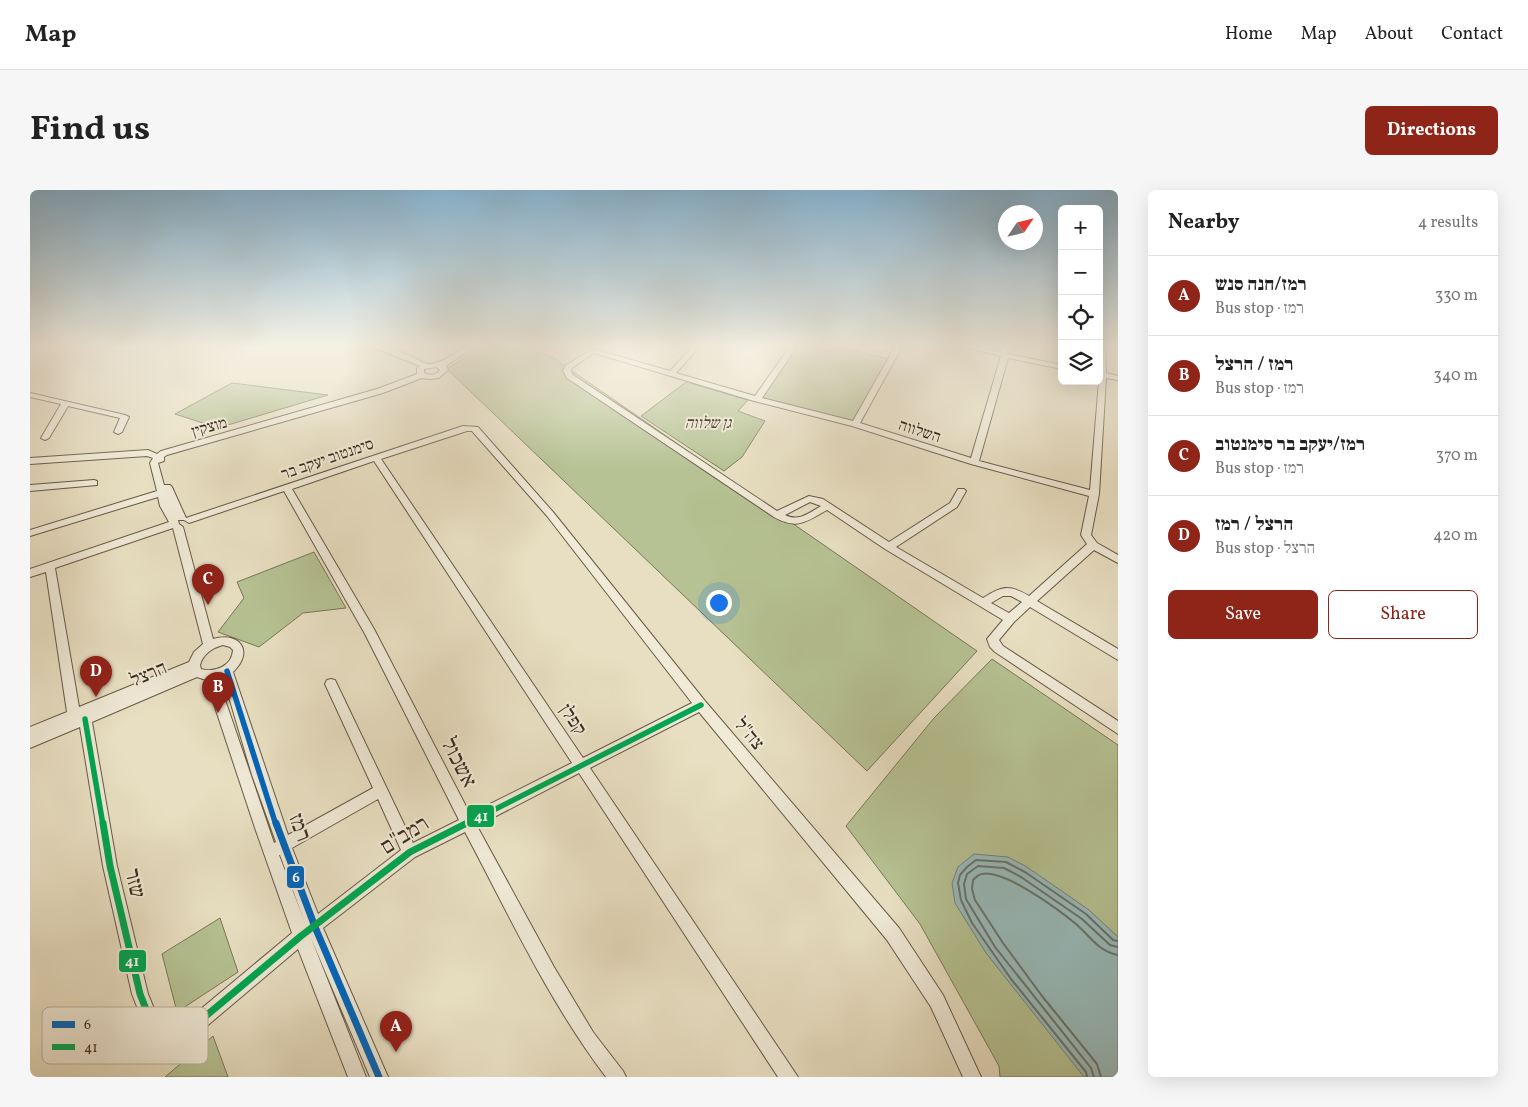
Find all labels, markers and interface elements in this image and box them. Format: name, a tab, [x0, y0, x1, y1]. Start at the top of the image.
text: Map	[25, 18, 76, 52]
text: Home	[1225, 22, 1273, 47]
text: Map	[1301, 22, 1337, 47]
text: About	[1365, 22, 1413, 47]
text: Contact	[1441, 22, 1503, 47]
text: Find us	[30, 106, 150, 154]
button: Directions	[1365, 106, 1498, 155]
north arrow	[998, 205, 1043, 250]
map controls	[1058, 205, 1103, 385]
button: +	[1058, 205, 1103, 250]
text: Nearby	[1168, 208, 1239, 237]
text: 4 results	[1418, 212, 1478, 234]
button: −	[1058, 250, 1103, 295]
text: רמז/חנה סנש	[1215, 272, 1307, 298]
text: A	[1178, 285, 1190, 307]
text: 330 m	[1435, 285, 1478, 307]
button: locate	[1058, 295, 1103, 340]
text: Bus stop · רמז	[1215, 298, 1304, 320]
button: layers	[1058, 340, 1103, 385]
text: רמז / הרצל	[1215, 352, 1293, 378]
text: B	[1179, 365, 1189, 387]
text: 340 m	[1434, 365, 1478, 387]
text: Bus stop · רמז	[1215, 378, 1304, 400]
street label: מוצקין	[189, 412, 230, 444]
park label: גן שלווה	[685, 413, 733, 435]
street label: השלווה	[895, 415, 943, 449]
text: רמז/יעקב בר סימנטוב	[1215, 432, 1365, 458]
street label: סימנטוב יעקב בר	[278, 434, 377, 486]
text: C	[1179, 445, 1189, 467]
text: 370 m	[1436, 445, 1478, 467]
text: Bus stop · רמז	[1215, 458, 1304, 480]
text: הרצל / רמז	[1215, 512, 1293, 538]
text: D	[1178, 525, 1190, 547]
text: 420 m	[1433, 525, 1478, 547]
text: Bus stop · הרצל	[1215, 538, 1315, 560]
pin: C	[192, 564, 224, 605]
your location	[706, 590, 732, 616]
button: Save	[1168, 590, 1318, 639]
button: Share	[1328, 590, 1478, 639]
pin: D	[80, 656, 112, 697]
street label: הרצל	[126, 656, 171, 694]
pin: B	[202, 672, 234, 713]
street label: קפלן	[552, 699, 592, 741]
street label: צה"ל	[727, 713, 770, 756]
street label: אשכול	[432, 733, 483, 794]
line badge: 41	[466, 804, 495, 828]
text: 41	[474, 808, 488, 827]
street label: רמז	[279, 809, 318, 846]
street label: רמב"ם	[375, 809, 436, 863]
line badge: 6	[286, 865, 305, 889]
street label: שזר	[115, 866, 152, 901]
text: 6	[292, 869, 300, 888]
line badge: 41	[118, 949, 147, 973]
text: 41	[125, 953, 139, 972]
legend	[42, 1007, 208, 1064]
pin: A	[380, 1011, 412, 1052]
text: 6	[84, 1016, 91, 1035]
text: 41	[84, 1039, 98, 1058]

